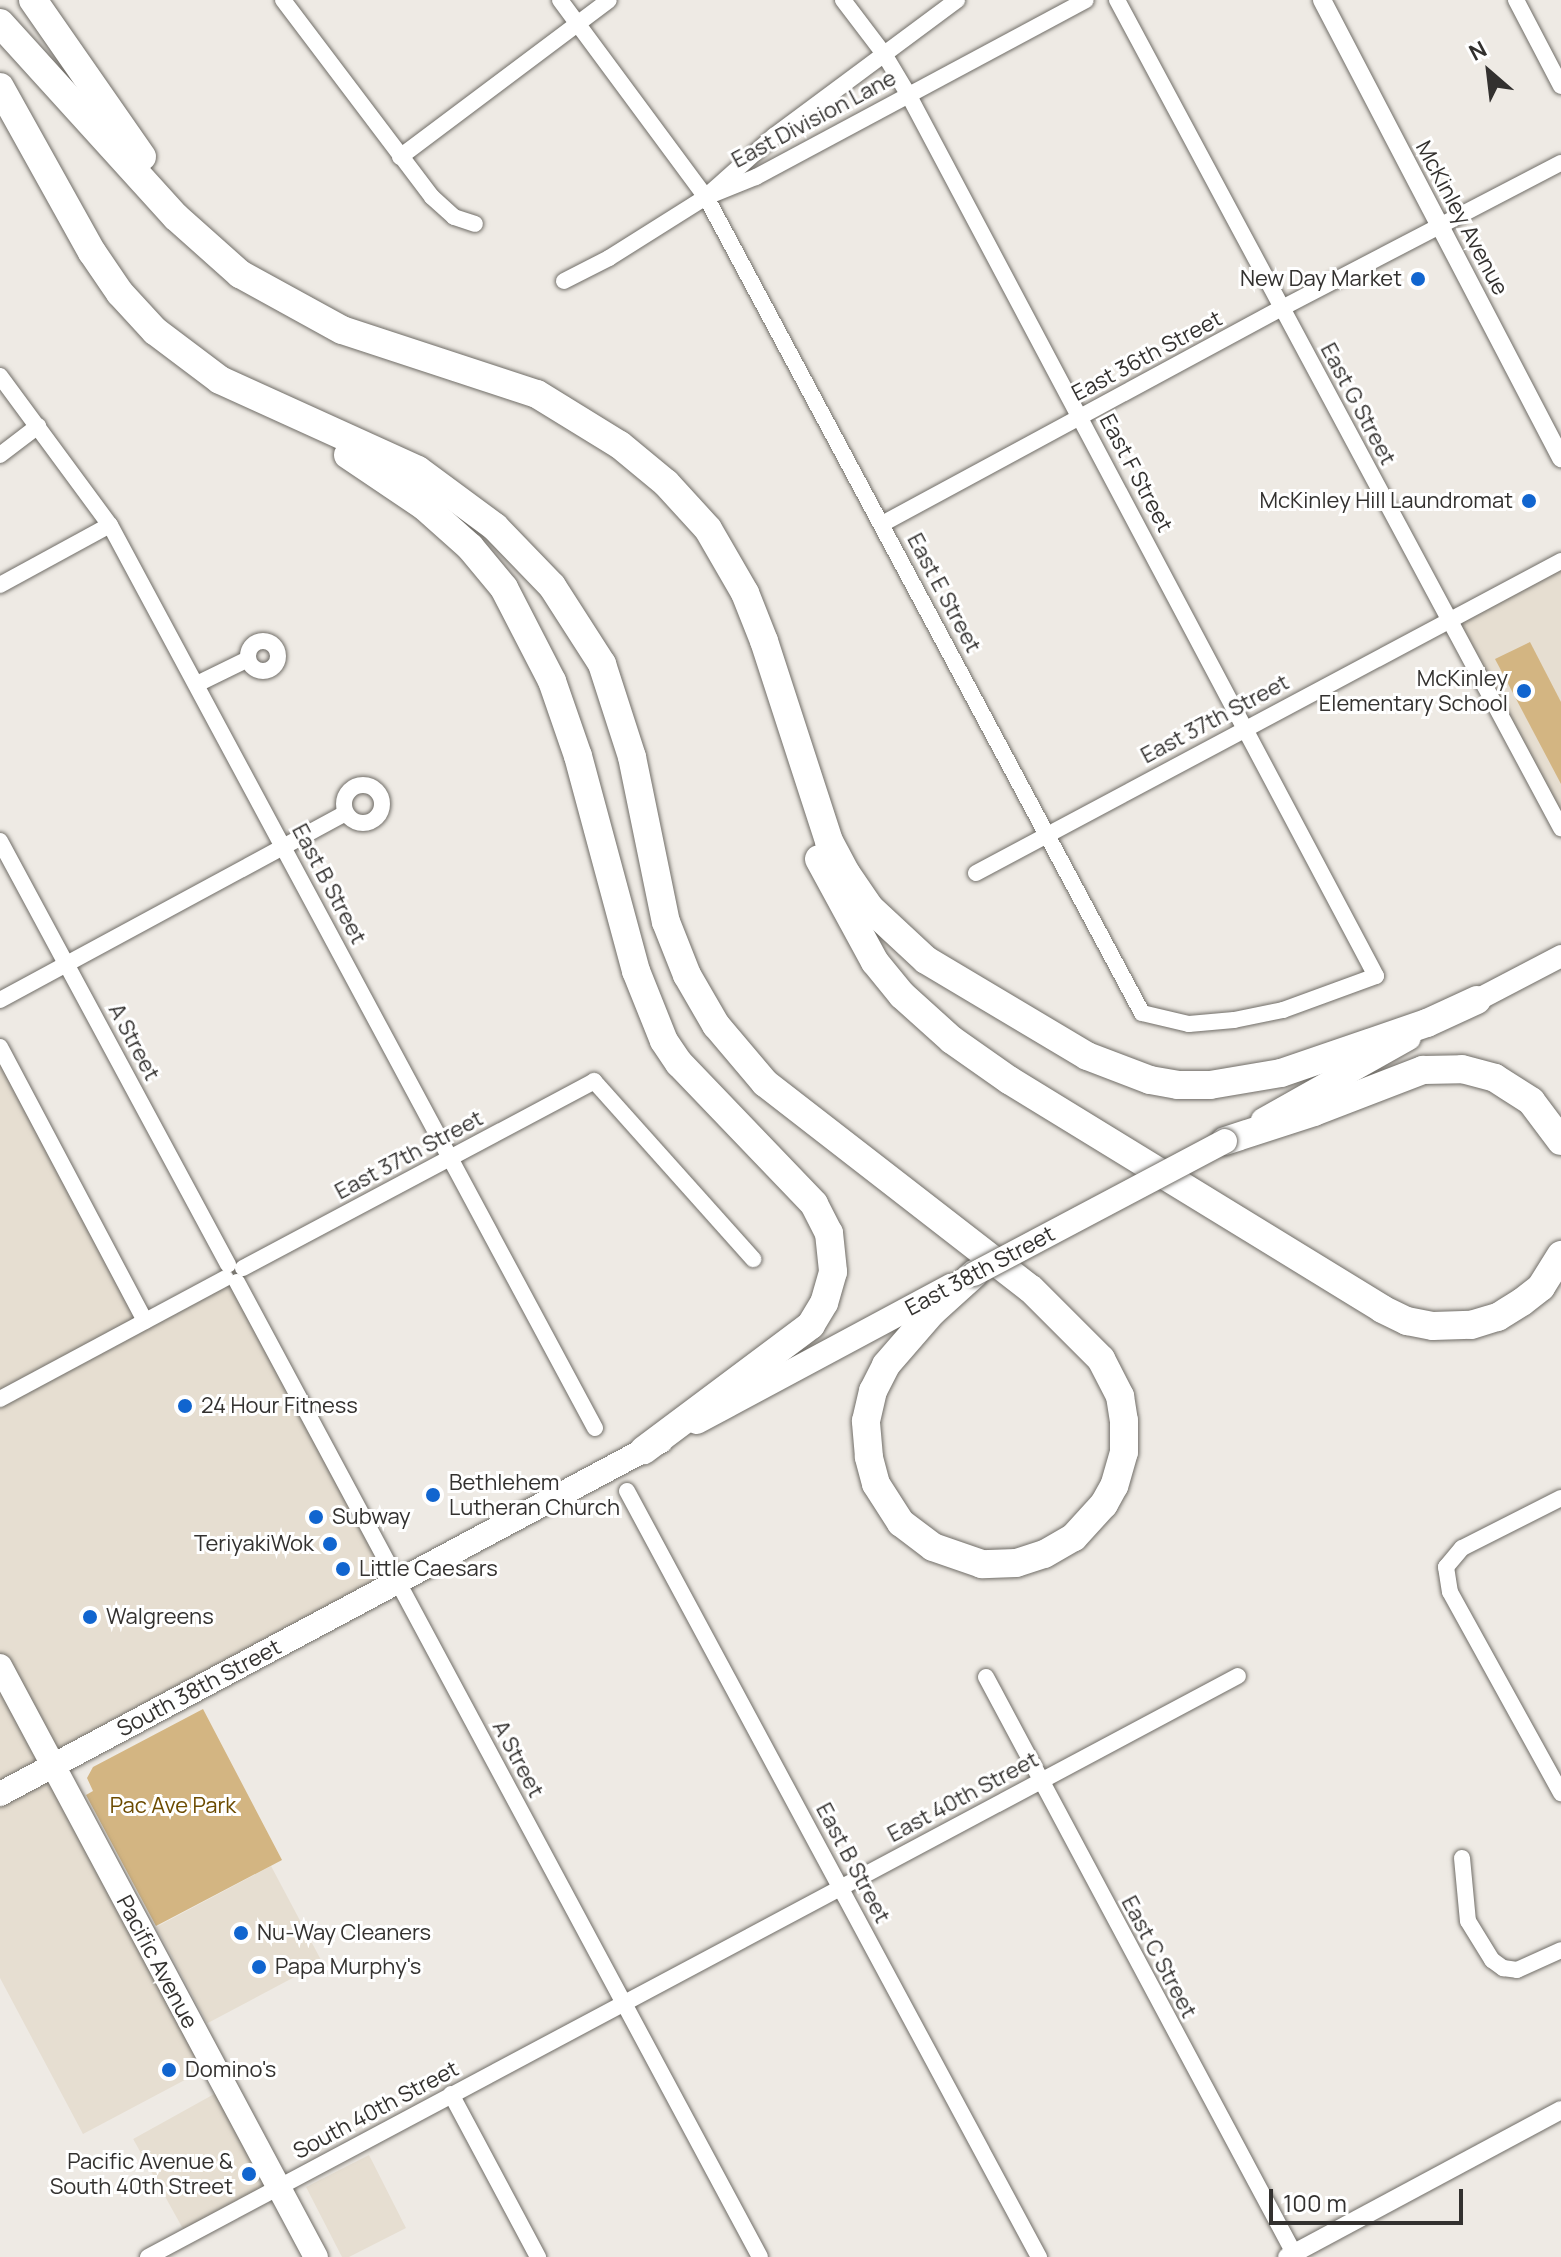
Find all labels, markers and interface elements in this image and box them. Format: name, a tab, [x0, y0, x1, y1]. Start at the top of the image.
north arrow	[1449, 32, 1529, 112]
text: N	[1464, 34, 1492, 68]
street label: East Division Lane	[727, 65, 901, 173]
street label: McKinley Avenue	[1410, 136, 1514, 300]
place label: New Day Market	[1240, 266, 1402, 292]
marker: New Day Market	[1409, 270, 1427, 288]
street label: East 36th Street	[1067, 305, 1227, 407]
street label: East G Street	[1315, 339, 1401, 469]
street label: East F Street	[1094, 410, 1178, 536]
place label: McKinley Hill Laundromat	[1259, 488, 1513, 514]
marker: McKinley Hill Laundromat	[1520, 492, 1538, 510]
street label: East E Street	[902, 529, 986, 657]
place label: McKinley Elementary School	[1319, 665, 1508, 716]
street label: East 37th Street	[1137, 669, 1293, 769]
marker: McKinley Elementary School	[1515, 682, 1533, 700]
street label: East B Street	[286, 820, 372, 948]
street label: A Street	[103, 999, 165, 1085]
street label: East 37th Street	[331, 1105, 487, 1205]
street label: East 38th Street	[901, 1221, 1059, 1321]
place label: 24 Hour Fitness	[201, 1393, 358, 1419]
marker: 24 Hour Fitness	[176, 1397, 194, 1415]
place label: Bethlehem Lutheran Church	[449, 1469, 620, 1520]
marker: Bethlehem Lutheran Church	[424, 1486, 442, 1504]
place label: Subway	[332, 1504, 411, 1530]
marker: Subway	[307, 1508, 325, 1526]
place label: TeriyakiWok	[194, 1531, 314, 1557]
marker: TeriyakiWok	[321, 1535, 339, 1553]
place label: Little Caesars	[359, 1556, 498, 1582]
marker: Little Caesars	[334, 1560, 352, 1578]
place label: Walgreens	[106, 1604, 214, 1630]
marker: Walgreens	[81, 1608, 99, 1626]
street label: South 38th Street	[113, 1634, 285, 1742]
street label: A Street	[487, 1716, 549, 1802]
street label: East 40th Street	[883, 1746, 1043, 1848]
park label: Pac Ave Park	[110, 1793, 236, 1819]
street label: East B Street	[810, 1799, 896, 1927]
street label: Pacific Avenue	[111, 1891, 203, 2033]
street label: East C Street	[1116, 1892, 1202, 2022]
place label: Nu-Way Cleaners	[257, 1920, 431, 1946]
marker: Nu-Way Cleaners	[232, 1924, 250, 1942]
place label: Papa Murphy's	[275, 1954, 421, 1980]
marker: Papa Murphy's	[250, 1958, 268, 1976]
street label: South 40th Street	[289, 2055, 463, 2165]
place label: Domino's	[185, 2057, 276, 2083]
marker: Domino's	[160, 2061, 178, 2079]
place label: Pacific Avenue & South 40th Street	[50, 2148, 233, 2200]
marker: Pacific Avenue & South 40th Street	[240, 2165, 258, 2183]
scale bar	[1273, 2173, 1467, 2223]
text: 100 m	[1283, 2186, 1347, 2219]

